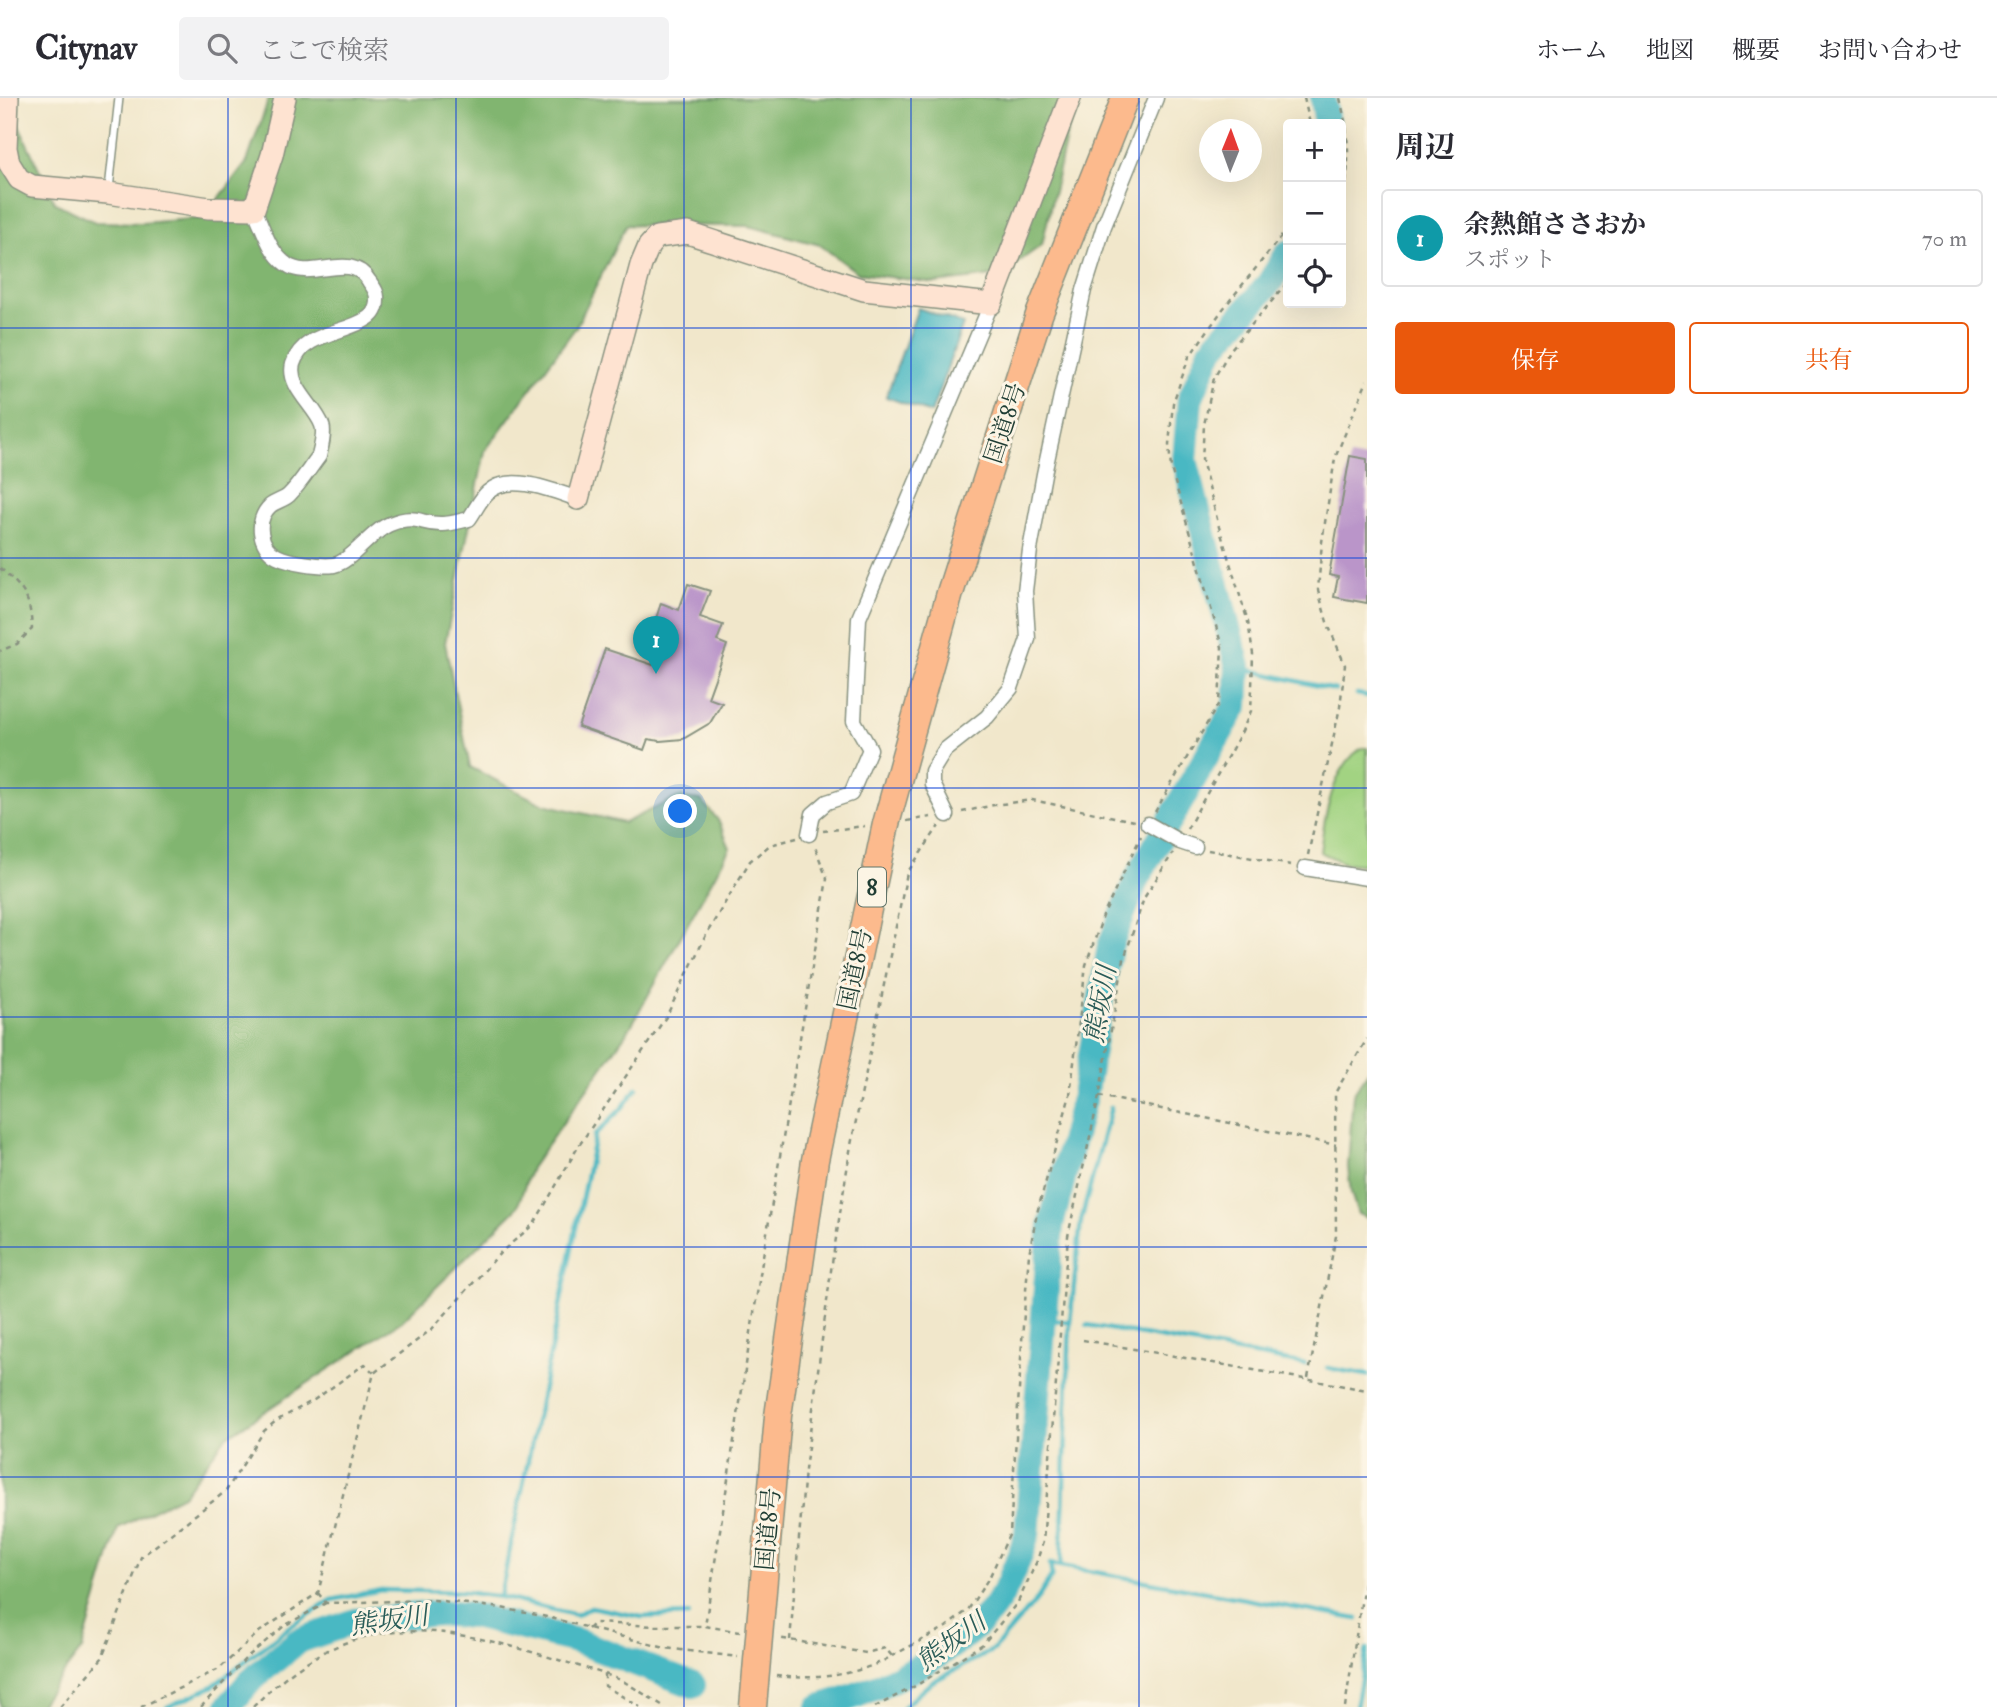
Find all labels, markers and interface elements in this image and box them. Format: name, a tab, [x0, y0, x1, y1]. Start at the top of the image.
search box	[179, 17, 669, 80]
text: Citynav	[35, 28, 137, 69]
icon: search	[203, 29, 241, 67]
text: ここで検索	[259, 35, 389, 67]
text: ホーム	[1536, 35, 1608, 66]
text: 地図	[1646, 35, 1694, 66]
text: 概要	[1732, 35, 1780, 66]
text: お問い合わせ	[1818, 35, 1962, 66]
north arrow	[1199, 119, 1262, 182]
map controls	[1283, 119, 1346, 308]
button: +	[1283, 119, 1346, 182]
text: 周辺	[1395, 129, 1455, 166]
button: −	[1283, 182, 1346, 245]
text: 余熱館ささおか	[1464, 209, 1646, 241]
text: 1	[1416, 224, 1424, 253]
text: 70 m	[1922, 224, 1967, 253]
button: locate	[1283, 245, 1346, 308]
text: スポット	[1464, 245, 1556, 274]
button: 保存	[1395, 322, 1675, 394]
button: 共有	[1689, 322, 1969, 394]
street label: 国道8号	[978, 379, 1033, 468]
pin: 1	[633, 616, 679, 674]
your location	[663, 794, 697, 828]
road number: 8	[858, 867, 886, 906]
street label: 国道8号	[832, 925, 879, 1013]
water label: 熊坂川	[1078, 960, 1124, 1045]
street label: 国道8号	[749, 1486, 788, 1572]
water label: 熊坂川	[348, 1599, 433, 1642]
water label: 熊坂川	[911, 1604, 995, 1678]

